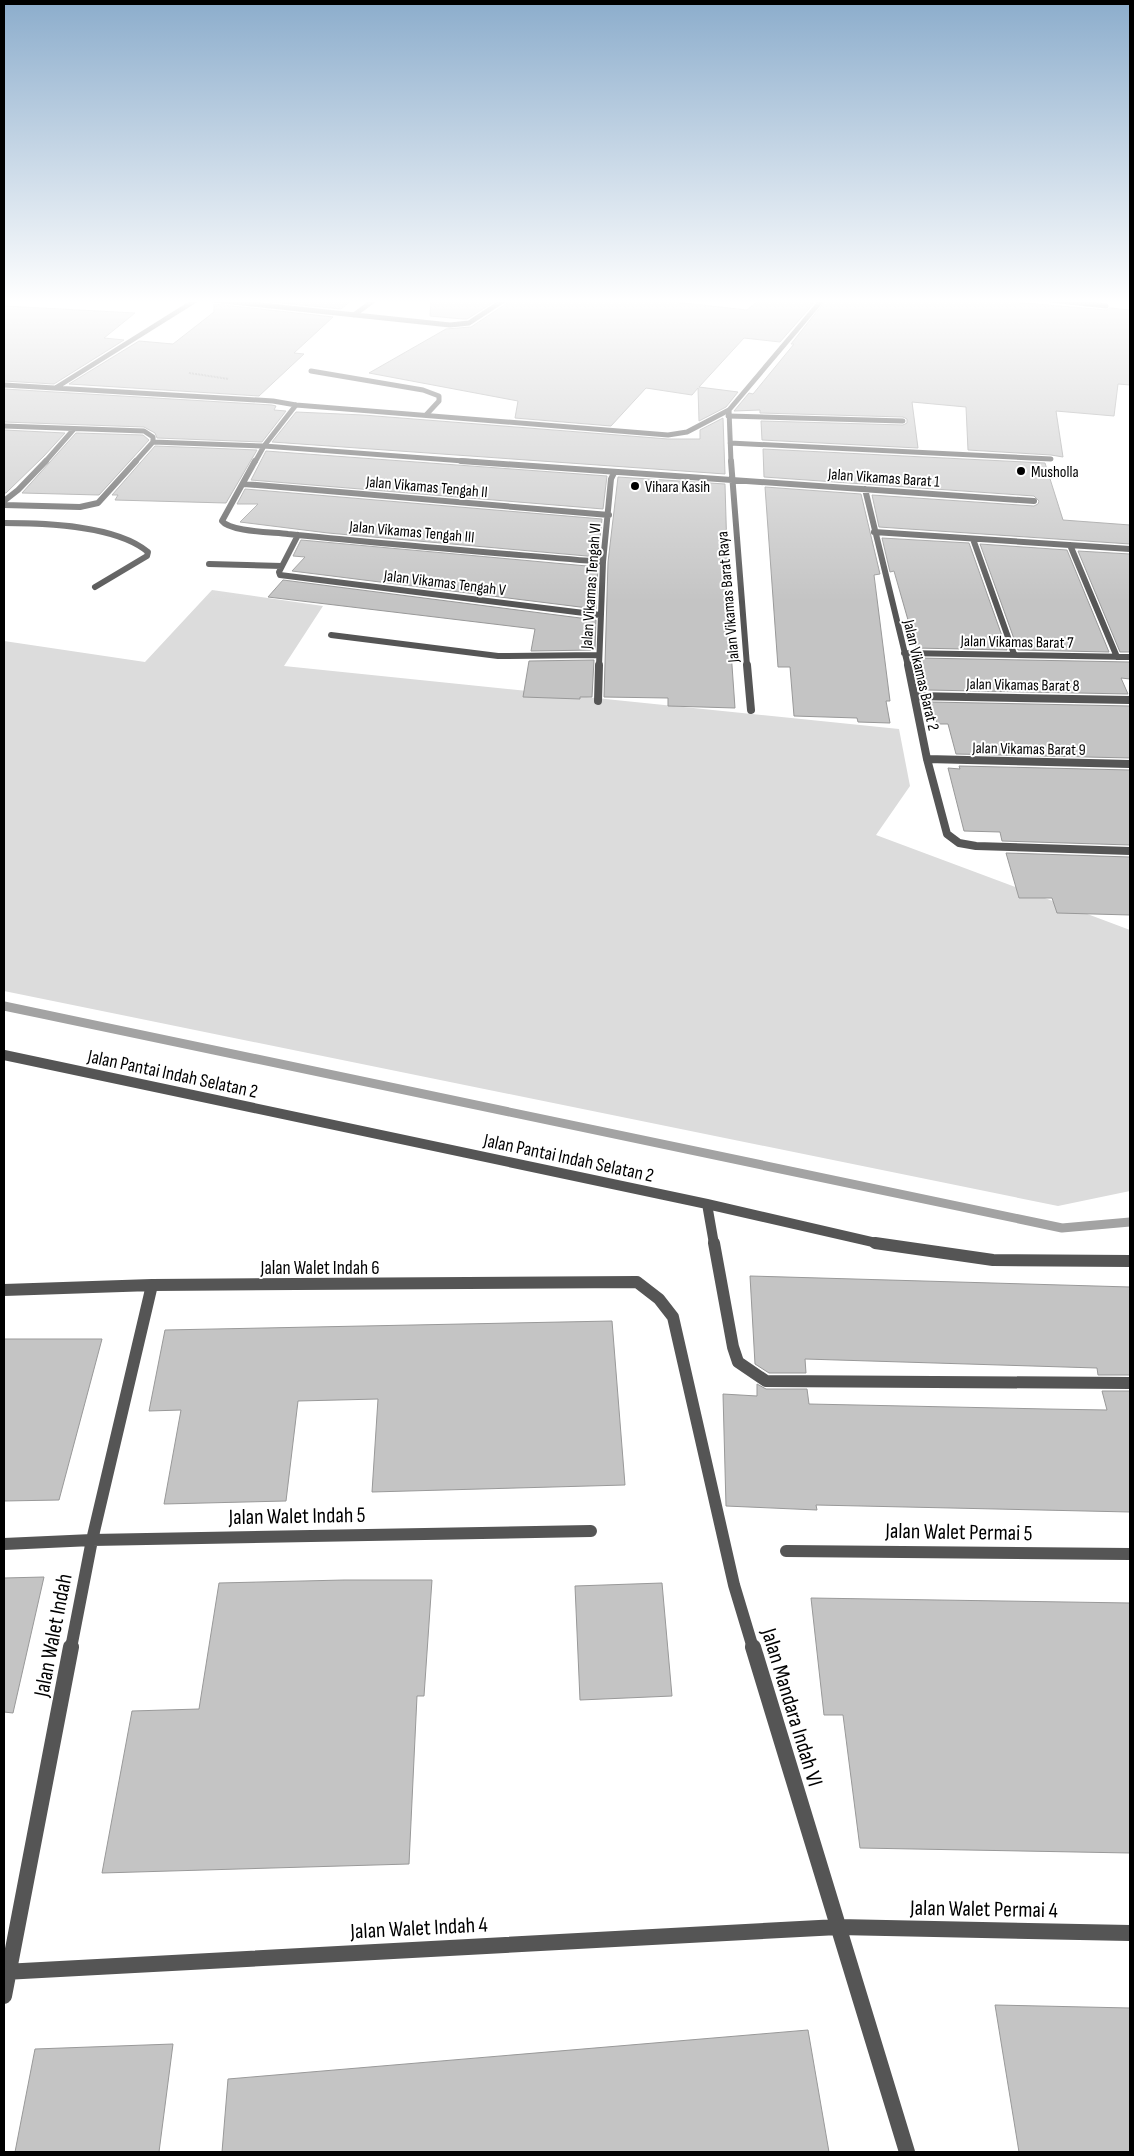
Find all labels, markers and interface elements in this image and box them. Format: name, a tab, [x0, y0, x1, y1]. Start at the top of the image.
place label: Musholla	[1031, 463, 1079, 482]
street label: Jalan Vikamas Barat 1	[826, 465, 941, 492]
marker: Musholla	[1015, 465, 1027, 477]
street label: Jalan Vikamas Tengah II	[364, 473, 488, 502]
place label: Vihara Kasih	[645, 478, 710, 497]
marker: Vihara Kasih	[629, 480, 641, 492]
street label: Jalan Vikamas Tengah III	[348, 517, 475, 547]
street label: Jalan Vikamas Tengah VI	[578, 523, 605, 651]
street label: Jalan Vikamas Barat Raya	[713, 530, 744, 664]
street label: Jalan Vikamas Tengah V	[382, 566, 508, 600]
street label: Jalan Vikamas Barat 2	[898, 617, 943, 733]
street label: Jalan Vikamas Barat 7	[959, 632, 1074, 653]
street label: Jalan Vikamas Barat 8	[965, 675, 1080, 696]
street label: Jalan Vikamas Barat 9	[971, 739, 1086, 760]
street label: Jalan Pantai Indah Selatan 2	[85, 1045, 260, 1104]
street label: Jalan Pantai Indah Selatan 2	[481, 1129, 656, 1188]
street label: Jalan Walet Indah 6	[260, 1257, 380, 1280]
street label: Jalan Walet Indah 5	[227, 1502, 366, 1531]
street label: Jalan Walet Permai 5	[884, 1518, 1033, 1547]
street label: Jalan Walet Indah	[28, 1572, 79, 1700]
street label: Jalan Mandara Indah VI	[754, 1624, 828, 1790]
street label: Jalan Walet Permai 4	[909, 1895, 1058, 1924]
street label: Jalan Walet Indah 4	[349, 1911, 488, 1946]

